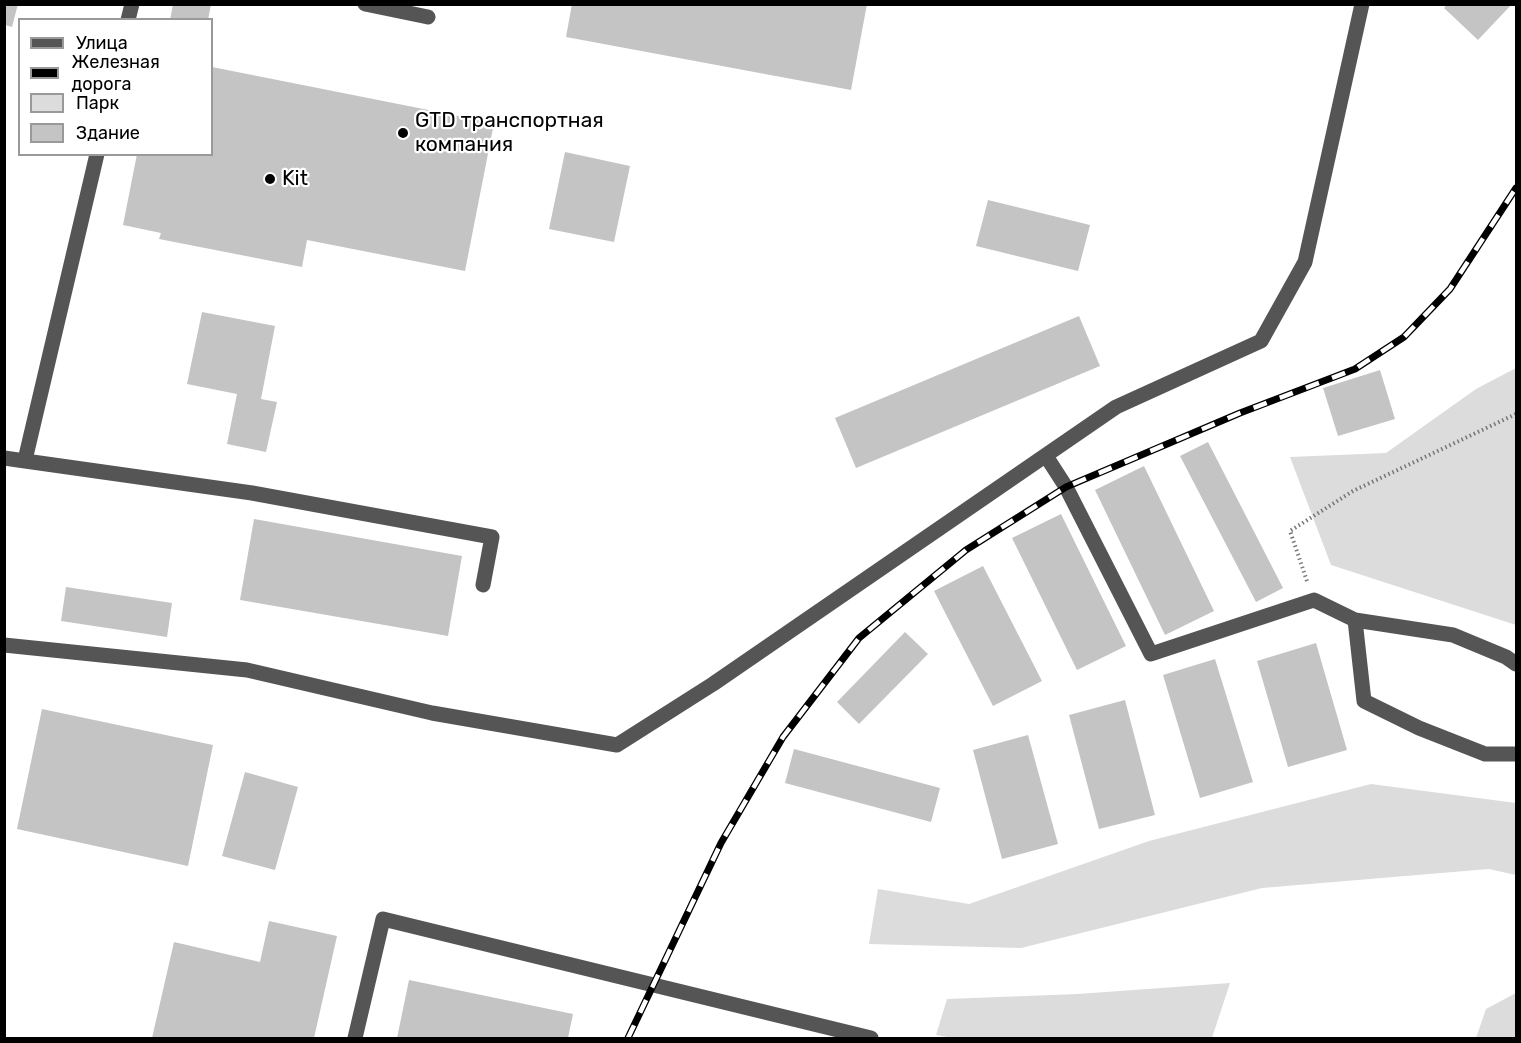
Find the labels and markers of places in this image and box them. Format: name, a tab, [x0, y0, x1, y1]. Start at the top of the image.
place label: GTD транспортная компания	[415, 108, 604, 158]
marker: GTD транспортная компания	[396, 126, 410, 140]
place label: Kit	[282, 166, 308, 192]
marker: Kit	[263, 172, 277, 186]

